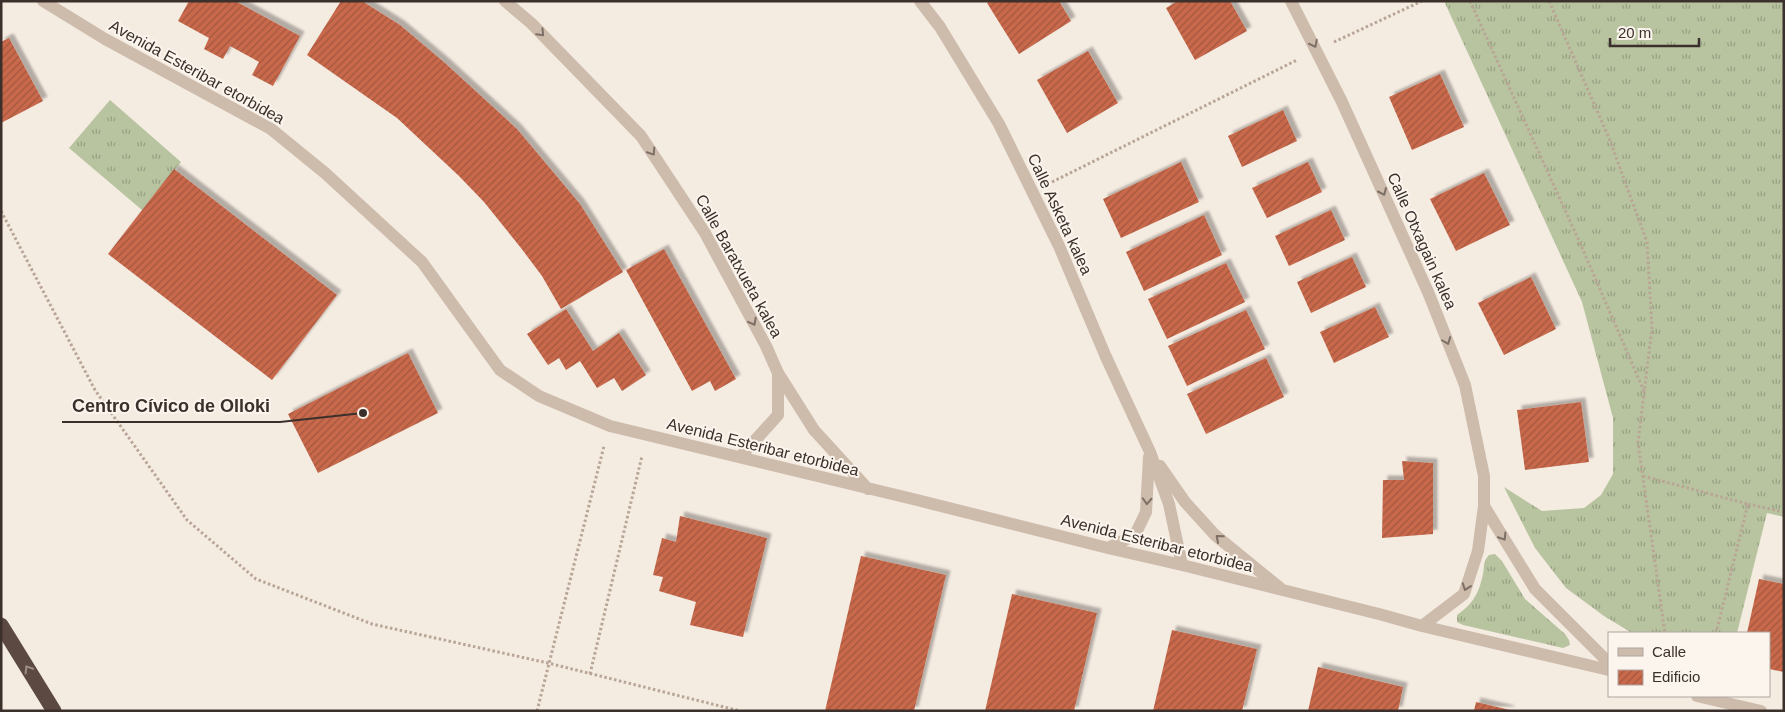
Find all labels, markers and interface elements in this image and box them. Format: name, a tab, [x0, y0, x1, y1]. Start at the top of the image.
scale bar	[1610, 15, 1699, 47]
street label: Avenida Esteribar etorbidea	[107, 17, 287, 127]
text: 20 m	[1618, 24, 1651, 41]
one-way arrow	[535, 28, 544, 37]
one-way arrow	[1308, 39, 1318, 48]
one-way arrow	[646, 146, 655, 156]
street label: Calle Asketa kalea	[1024, 151, 1096, 277]
street label: Calle Otxagain kalea	[1384, 170, 1460, 312]
one-way arrow	[1376, 187, 1387, 196]
street label: Calle Baratxueta kalea	[693, 191, 786, 341]
one-way arrow	[746, 316, 756, 325]
one-way arrow	[1441, 336, 1452, 345]
callout: Centro Cívico de Olloki	[62, 389, 280, 422]
text: Centro Cívico de Olloki	[72, 396, 270, 416]
street label: Avenida Esteribar etorbidea	[665, 415, 861, 479]
one-way arrow	[1142, 497, 1153, 505]
street label: Avenida Esteribar etorbidea	[1059, 511, 1255, 575]
one-way arrow	[1497, 532, 1507, 541]
one-way arrow	[1215, 534, 1224, 543]
one-way arrow	[1462, 582, 1472, 591]
legend	[1608, 632, 1770, 697]
text: Calle	[1652, 643, 1686, 660]
one-way arrow	[25, 666, 35, 675]
text: Edificio	[1652, 668, 1700, 685]

